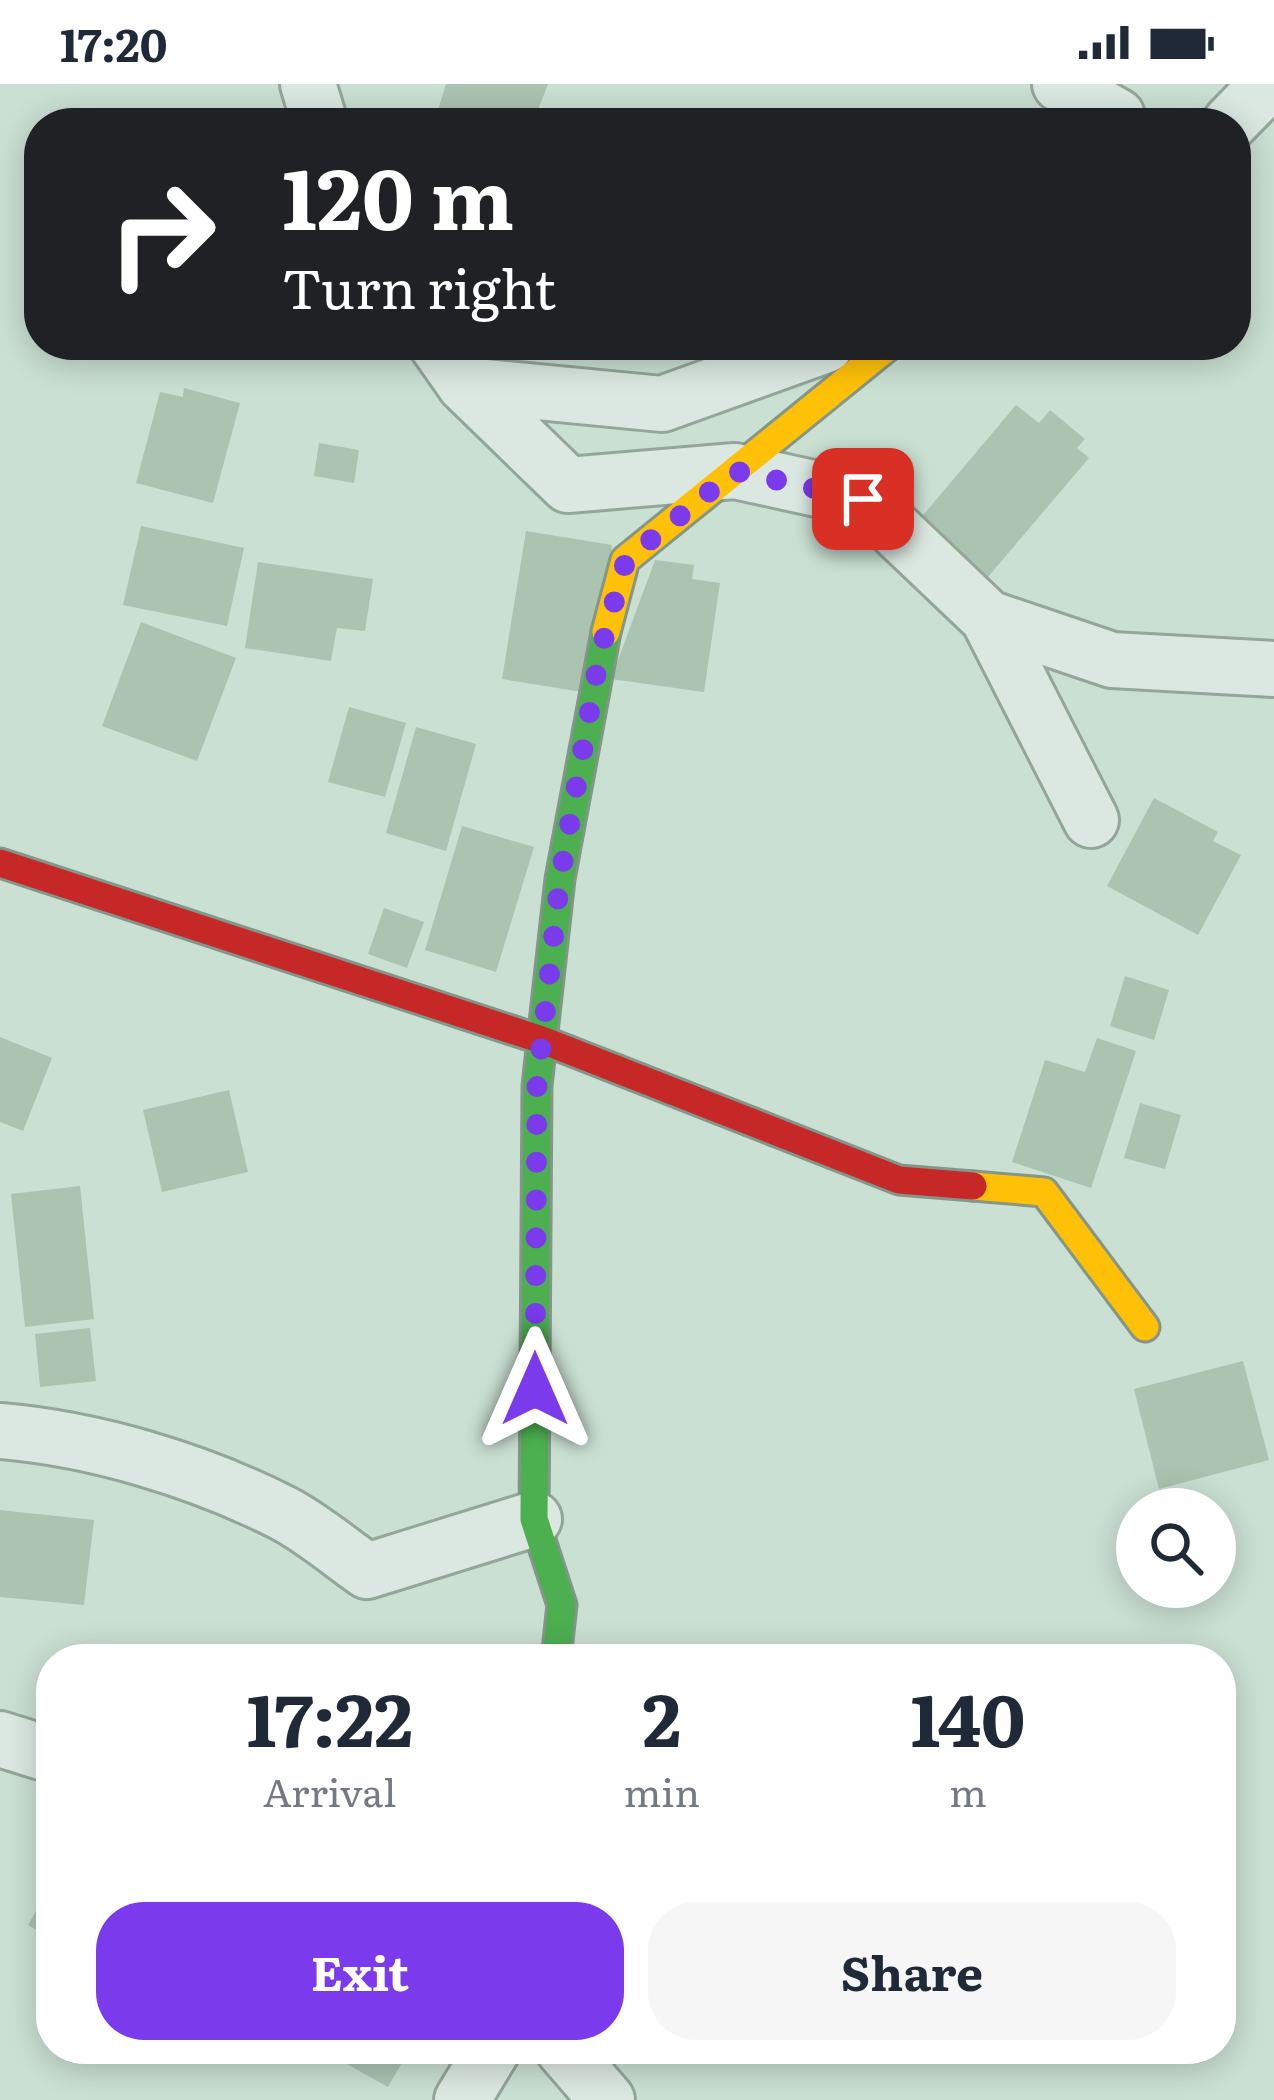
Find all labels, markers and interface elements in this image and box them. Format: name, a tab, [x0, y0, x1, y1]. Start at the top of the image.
text: 17:20	[60, 9, 168, 76]
text: 120 m	[282, 131, 514, 256]
icon: right	[84, 156, 240, 312]
text: Turn right	[282, 245, 556, 326]
pin	[812, 448, 914, 550]
icon: arrive	[830, 466, 896, 532]
position arrow	[472, 1326, 598, 1452]
map controls	[1116, 1488, 1236, 1608]
button: search	[1116, 1488, 1236, 1608]
text: 17:22	[247, 1662, 413, 1769]
text: 2	[642, 1662, 681, 1769]
text: 140	[911, 1662, 1025, 1769]
text: Arrival	[263, 1761, 396, 1819]
text: min	[623, 1761, 700, 1819]
text: m	[949, 1761, 987, 1819]
button: Exit	[96, 1902, 624, 2040]
button: Share	[648, 1902, 1176, 2040]

